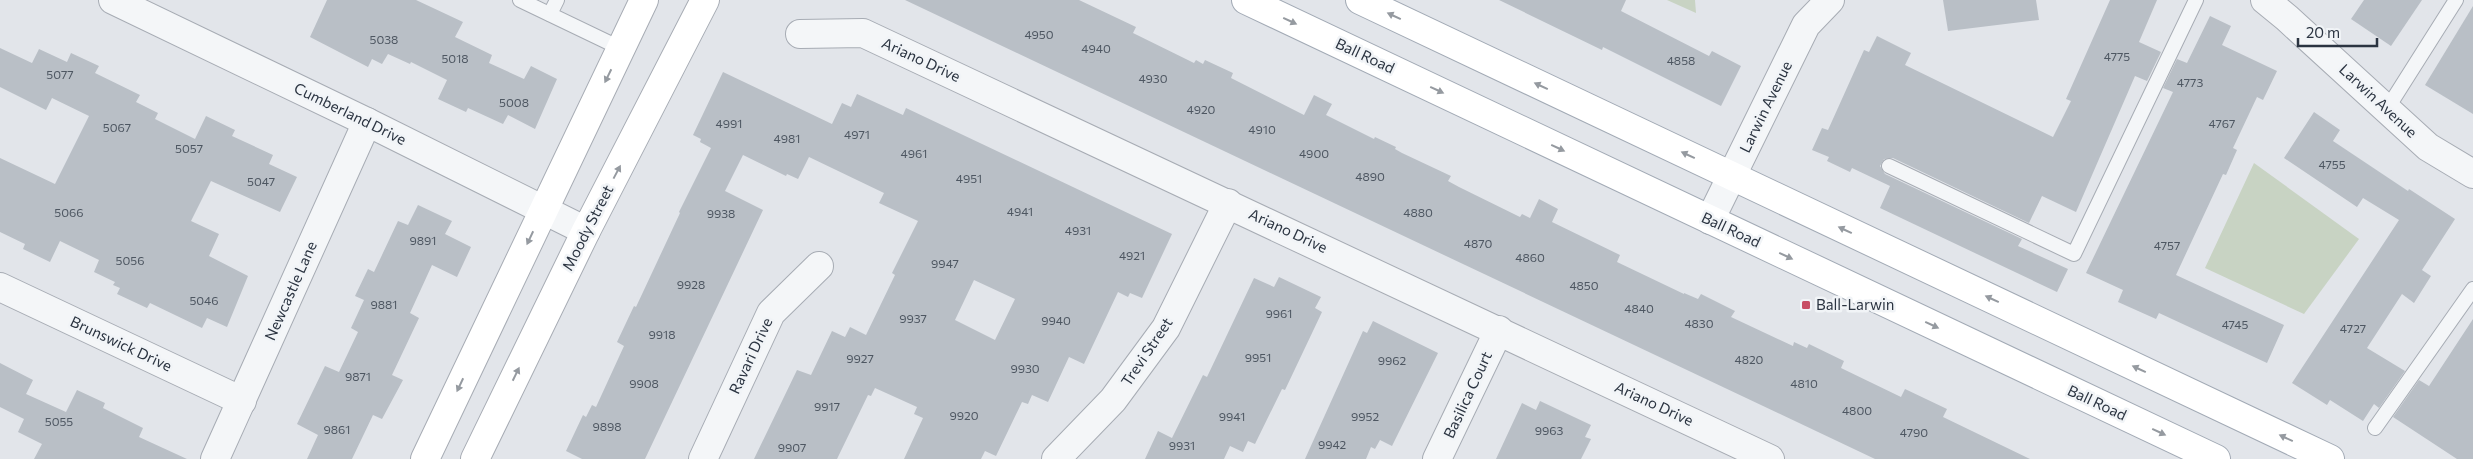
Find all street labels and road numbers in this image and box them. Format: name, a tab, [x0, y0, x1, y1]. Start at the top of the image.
street label: Ariano Drive	[879, 33, 964, 85]
street label: Ball Road	[1333, 34, 1398, 77]
street label: Larwin Avenue	[1735, 58, 1795, 155]
street label: Larwin Avenue	[2336, 60, 2421, 141]
street label: Cumberland Drive	[291, 78, 410, 148]
street label: Moody Street	[558, 182, 616, 273]
street label: Ariano Drive	[1246, 204, 1331, 256]
street label: Ball Road	[1699, 208, 1764, 251]
street label: Newcastle Lane	[260, 238, 320, 343]
street label: Brunswick Drive	[68, 312, 175, 374]
street label: Trevi Street	[1117, 314, 1176, 389]
street label: Ravari Drive	[725, 315, 776, 397]
street label: Basilica Court	[1439, 348, 1495, 441]
street label: Ariano Drive	[1612, 377, 1697, 429]
street label: Ball Road	[2065, 381, 2130, 424]

